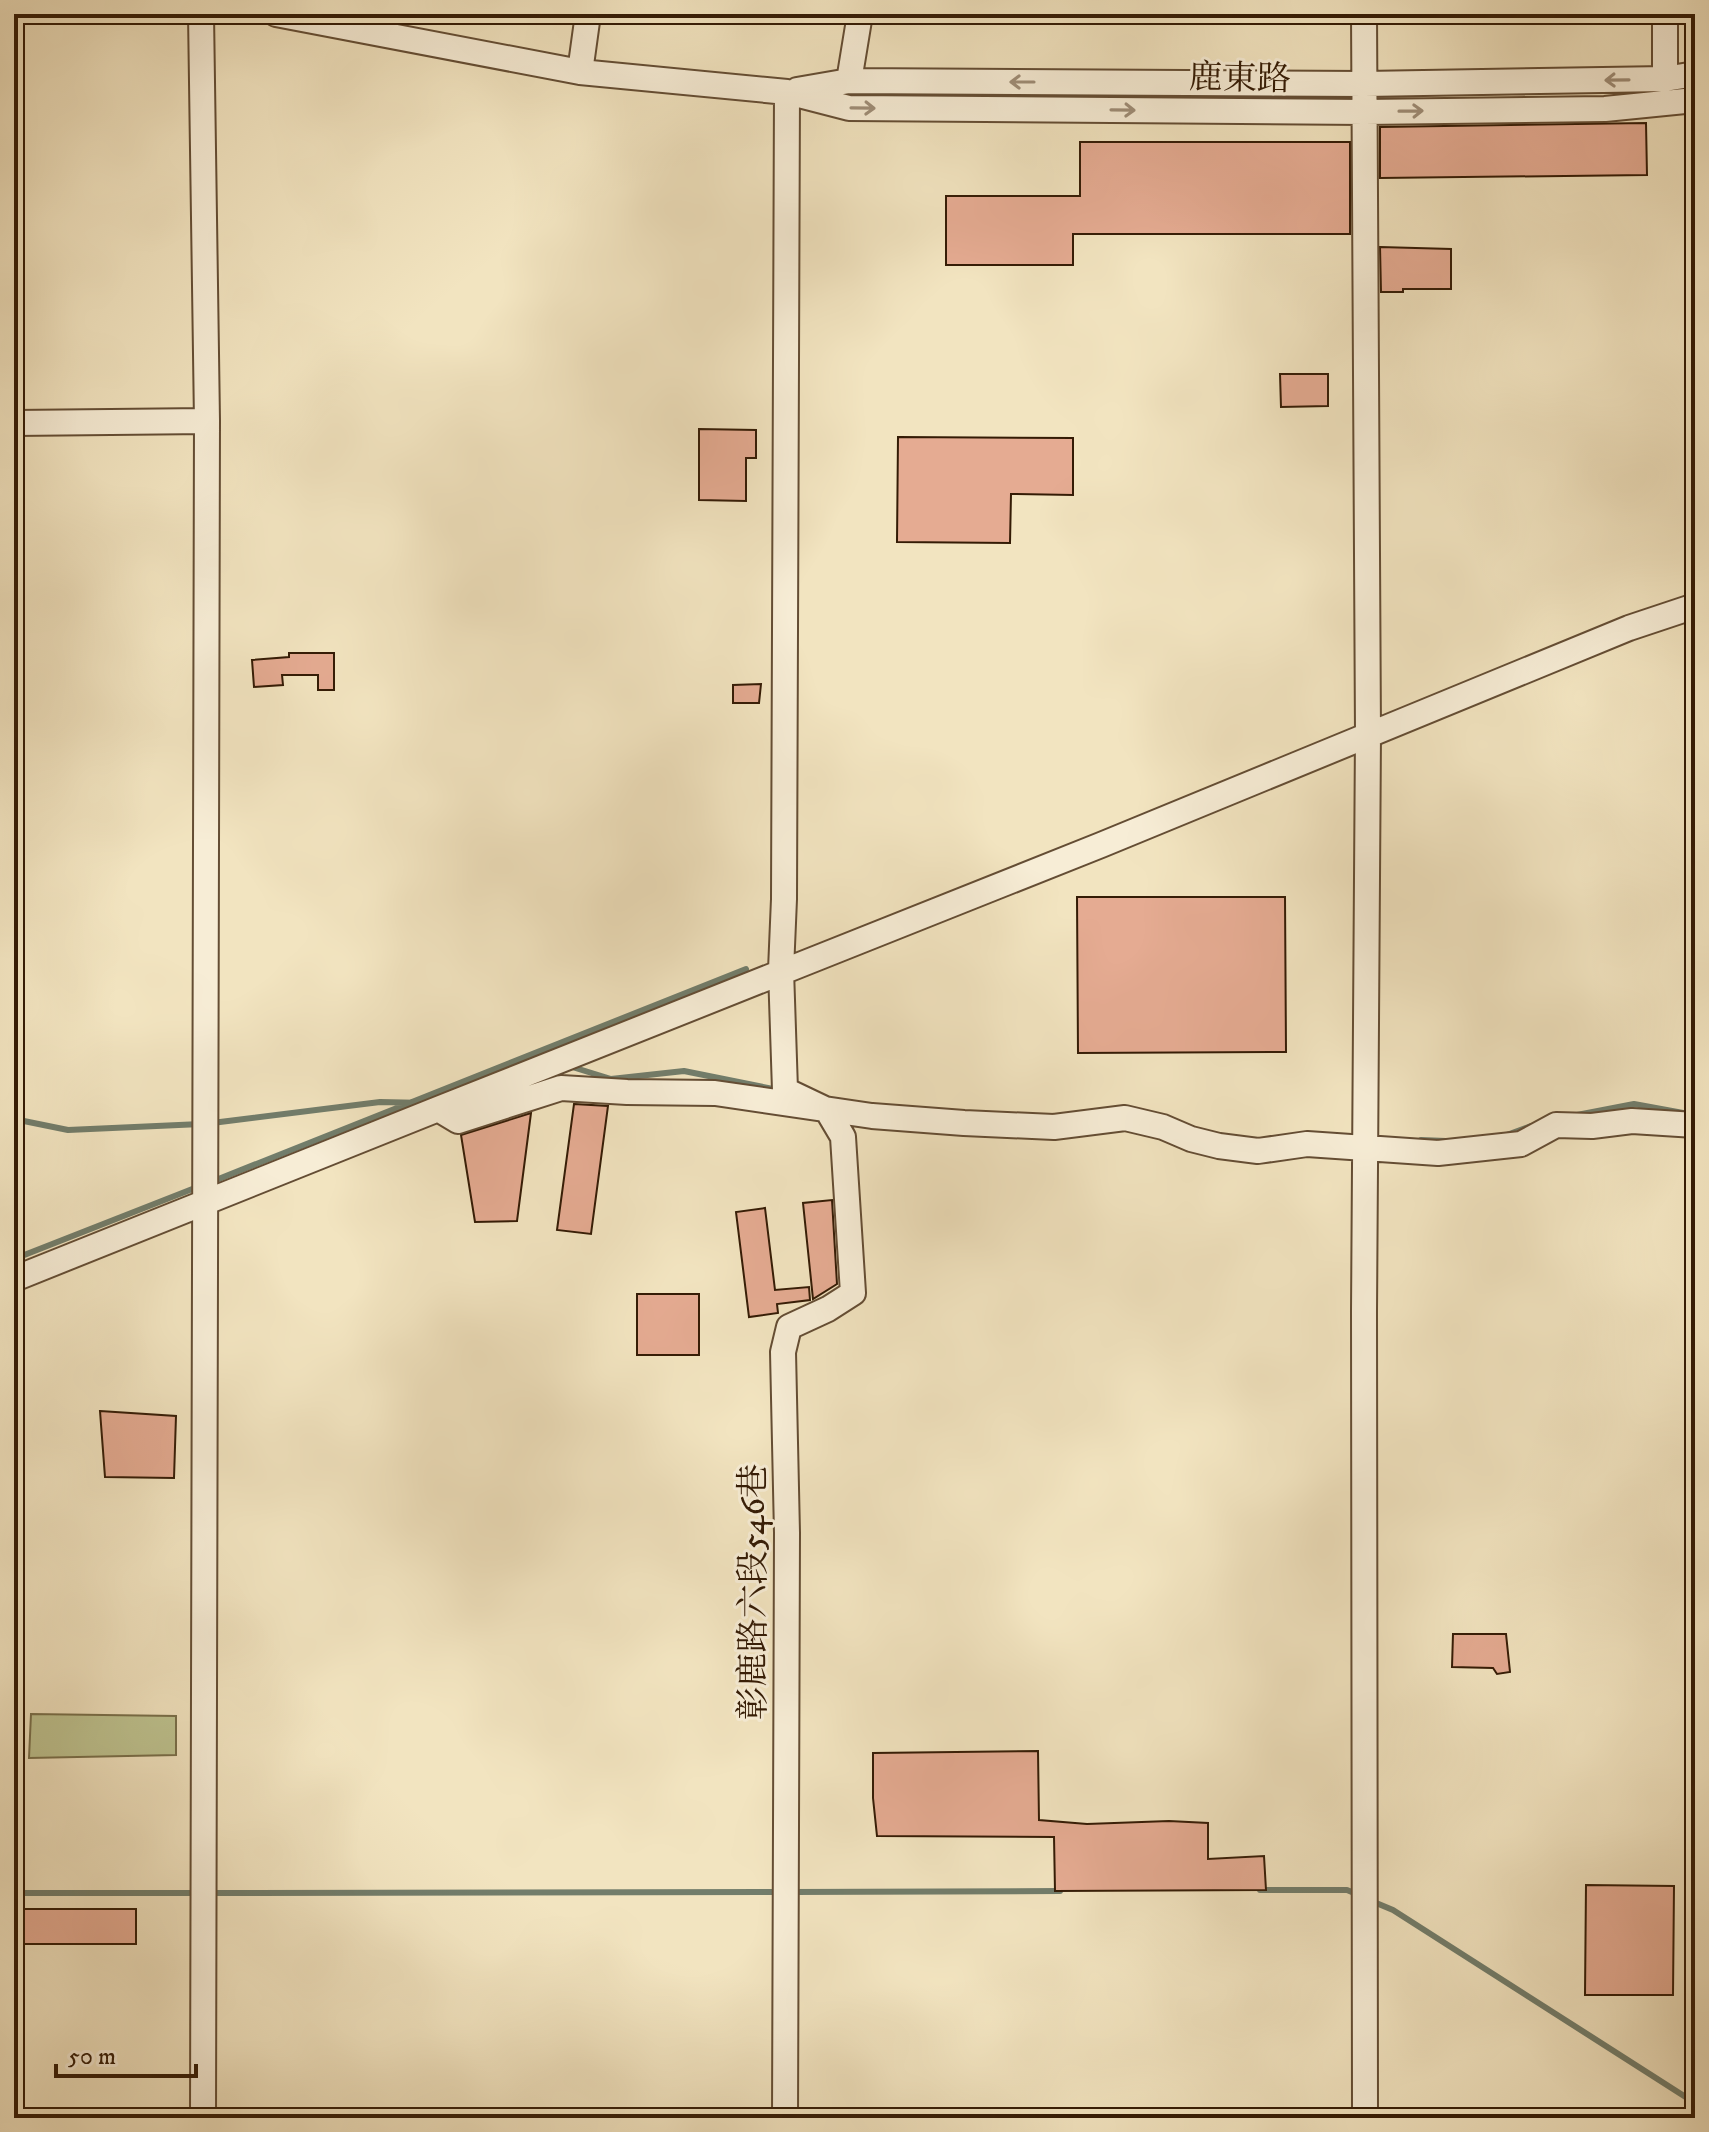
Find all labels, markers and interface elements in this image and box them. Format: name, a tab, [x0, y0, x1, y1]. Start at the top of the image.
street label: 鹿東路	[1189, 57, 1291, 101]
one-way arrow	[1604, 72, 1631, 88]
one-way arrow	[1009, 74, 1036, 90]
one-way arrow	[849, 100, 876, 116]
one-way arrow	[1109, 102, 1136, 118]
one-way arrow	[1397, 104, 1424, 119]
street label: 彰鹿路六段546巷	[733, 1464, 775, 1720]
scale bar	[56, 2028, 196, 2078]
text: 50 m	[68, 2042, 116, 2072]

